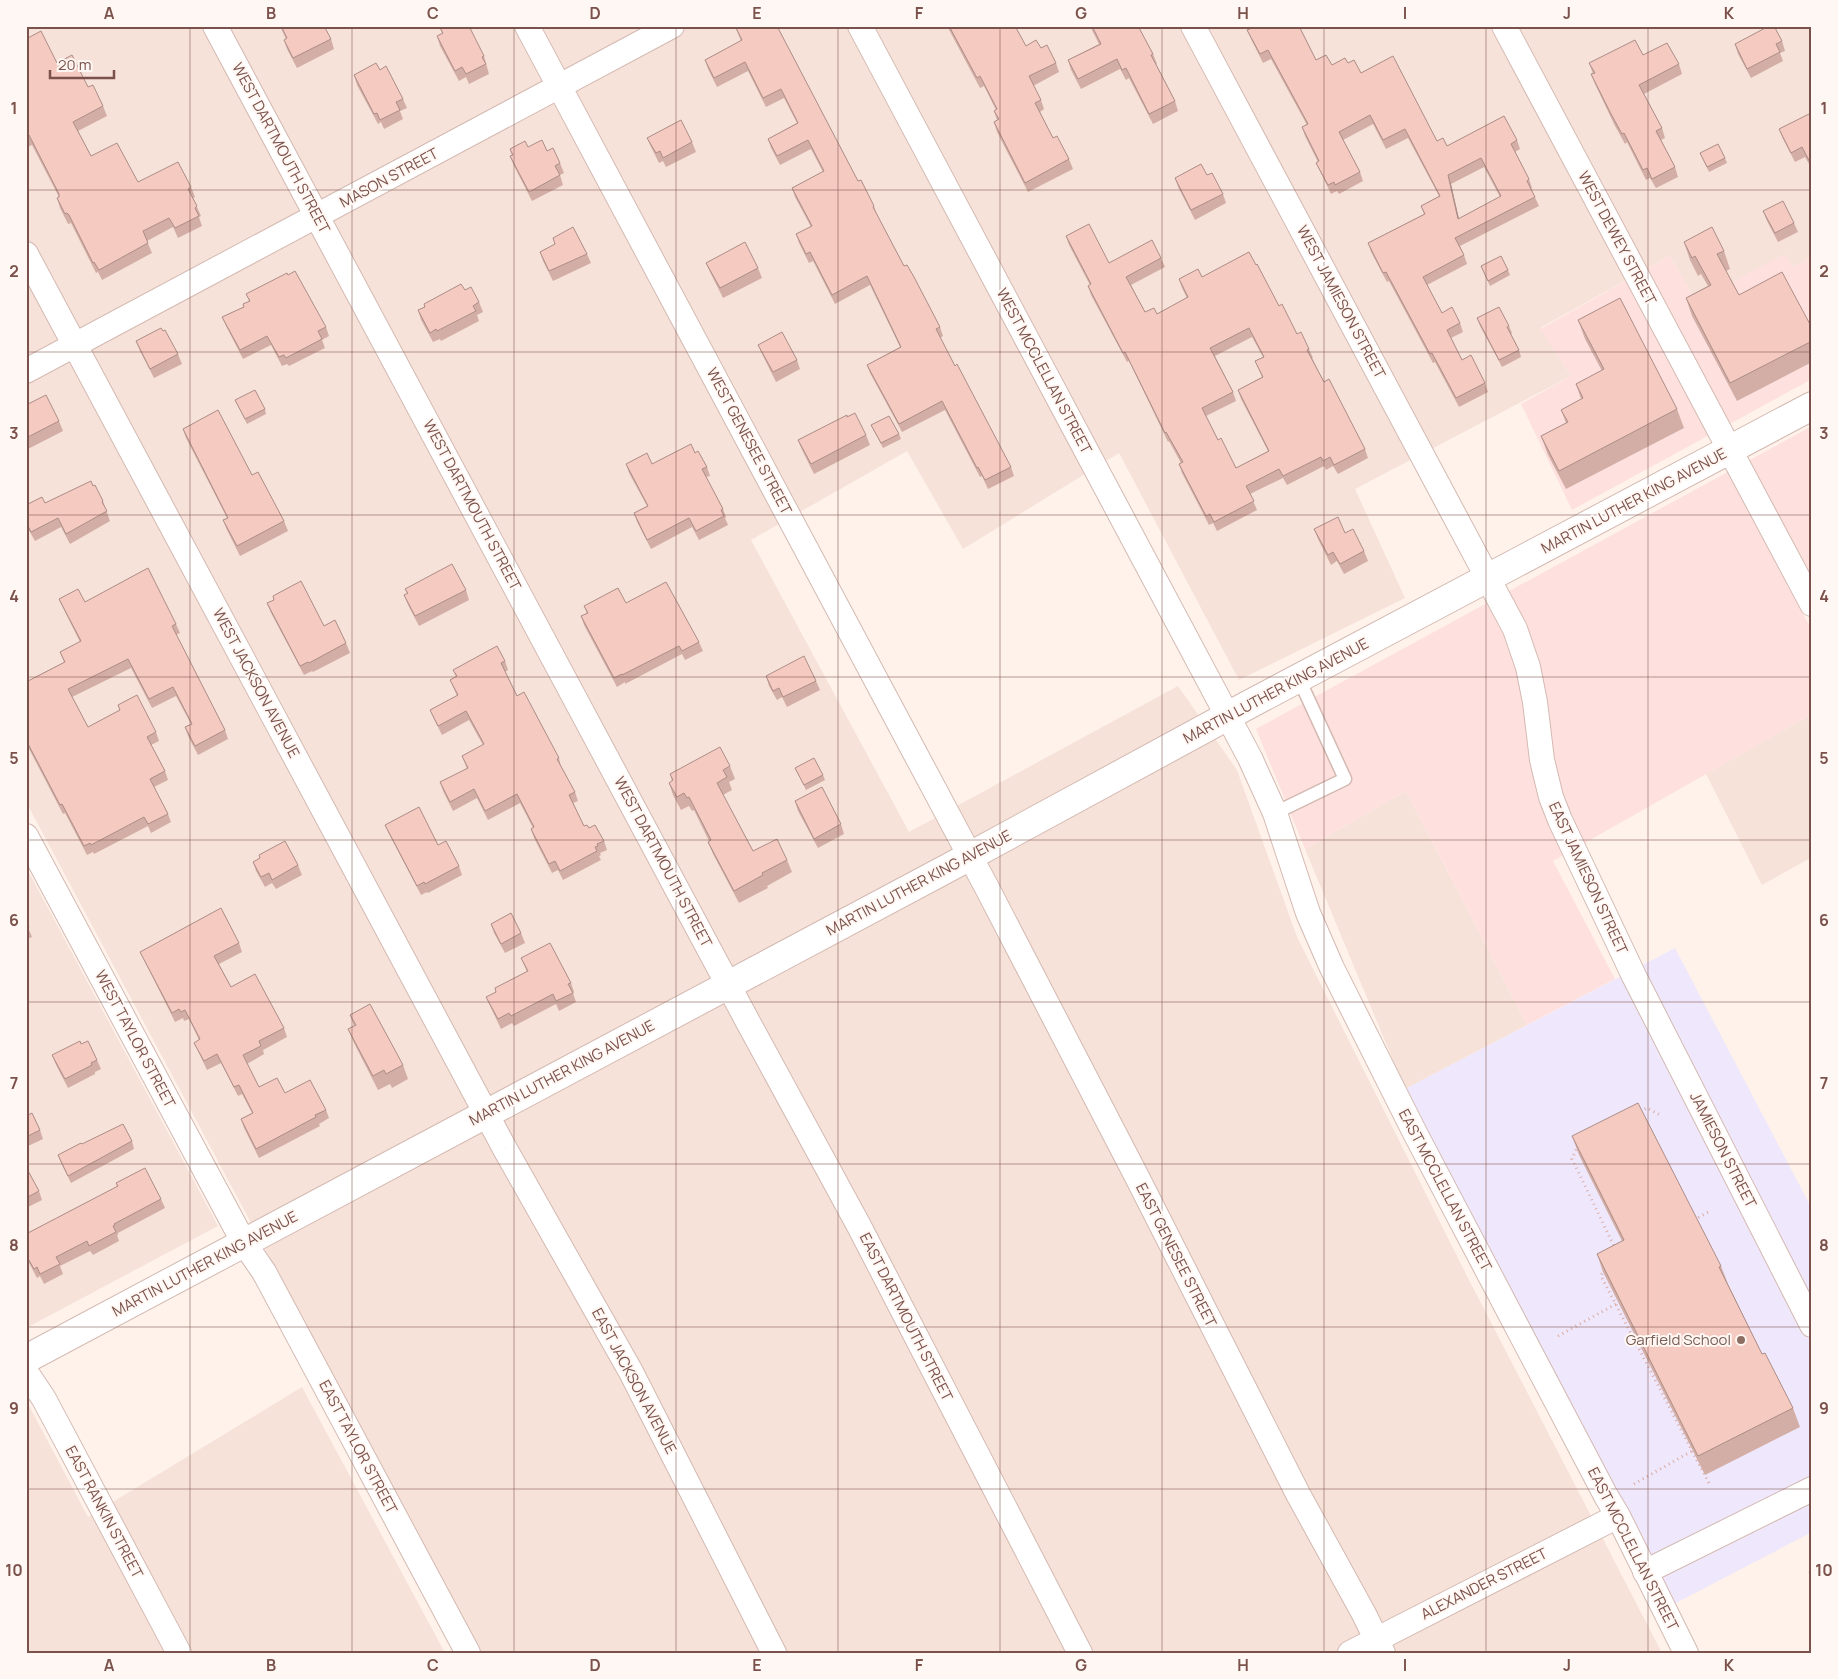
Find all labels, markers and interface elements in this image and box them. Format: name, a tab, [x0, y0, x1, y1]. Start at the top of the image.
text: A	[104, 2, 115, 24]
text: B	[266, 2, 276, 24]
text: C	[427, 2, 439, 24]
text: D	[589, 2, 601, 24]
text: E	[752, 2, 762, 24]
text: F	[915, 2, 924, 24]
text: G	[1075, 2, 1087, 24]
text: H	[1237, 2, 1249, 24]
text: I	[1403, 2, 1407, 24]
text: J	[1563, 2, 1571, 24]
text: K	[1724, 2, 1735, 24]
scale bar	[50, 48, 114, 80]
text: 20 m	[58, 54, 91, 75]
street label: WEST DARTMOUTH STREET	[227, 59, 335, 237]
text: 1	[10, 97, 18, 119]
text: 1	[1820, 97, 1828, 119]
street label: MASON STREET	[336, 143, 442, 212]
street label: WEST DEWEY STREET	[1573, 167, 1662, 308]
street label: WEST JAMIESON STREET	[1292, 222, 1391, 382]
text: 2	[9, 260, 19, 282]
text: 2	[1819, 260, 1829, 282]
street label: WEST MCCLELLAN STREET	[992, 284, 1097, 457]
street label: WEST GENESEE STREET	[702, 364, 797, 518]
street label: WEST DARTMOUTH STREET	[418, 416, 526, 594]
text: 3	[9, 422, 19, 444]
text: 3	[1819, 422, 1829, 444]
street label: MARTIN LUTHER KING AVENUE	[1537, 443, 1730, 559]
text: 4	[9, 585, 19, 607]
text: 4	[1819, 585, 1829, 607]
street label: WEST JACKSON AVENUE	[208, 604, 305, 761]
street label: MARTIN LUTHER KING AVENUE	[1179, 633, 1372, 749]
text: 5	[9, 747, 19, 769]
text: 5	[1819, 747, 1829, 769]
street label: WEST DARTMOUTH STREET	[609, 773, 717, 951]
street label: EAST JAMIESON STREET	[1544, 798, 1633, 957]
street label: MARTIN LUTHER KING AVENUE	[822, 825, 1015, 941]
text: 6	[9, 909, 19, 931]
text: 6	[1819, 909, 1829, 931]
street label: WEST TAYLOR STREET	[90, 966, 181, 1111]
street label: MARTIN LUTHER KING AVENUE	[465, 1015, 658, 1131]
text: 7	[10, 1072, 18, 1094]
text: 7	[1820, 1072, 1828, 1094]
street label: JAMIESON STREET	[1685, 1088, 1762, 1211]
street label: EAST MCCLELLAN STREET	[1394, 1105, 1497, 1274]
street label: EAST GENESEE STREET	[1131, 1179, 1222, 1330]
street label: MARTIN LUTHER KING AVENUE	[108, 1206, 301, 1322]
street label: EAST DARTMOUTH STREET	[855, 1229, 958, 1404]
text: 8	[9, 1234, 19, 1256]
text: 8	[1819, 1234, 1829, 1256]
street label: EAST JACKSON AVENUE	[587, 1304, 682, 1457]
place label: Garfield School	[1626, 1329, 1731, 1350]
marker: Garfield School	[1735, 1334, 1747, 1346]
street label: EAST TAYLOR STREET	[314, 1376, 403, 1517]
text: 9	[9, 1397, 19, 1419]
text: 9	[1819, 1397, 1829, 1419]
street label: EAST RANKIN STREET	[61, 1442, 148, 1582]
street label: EAST MCCLELLAN STREET	[1583, 1464, 1684, 1634]
street label: ALEXANDER STREET	[1417, 1543, 1551, 1625]
text: 10	[5, 1559, 23, 1581]
text: 10	[1815, 1559, 1833, 1581]
text: A	[104, 1654, 115, 1676]
text: B	[266, 1654, 276, 1676]
text: C	[427, 1654, 439, 1676]
text: D	[589, 1654, 601, 1676]
text: E	[752, 1654, 762, 1676]
text: F	[915, 1654, 924, 1676]
text: G	[1075, 1654, 1087, 1676]
text: H	[1237, 1654, 1249, 1676]
text: I	[1403, 1654, 1407, 1676]
text: J	[1563, 1654, 1571, 1676]
text: K	[1724, 1654, 1735, 1676]

